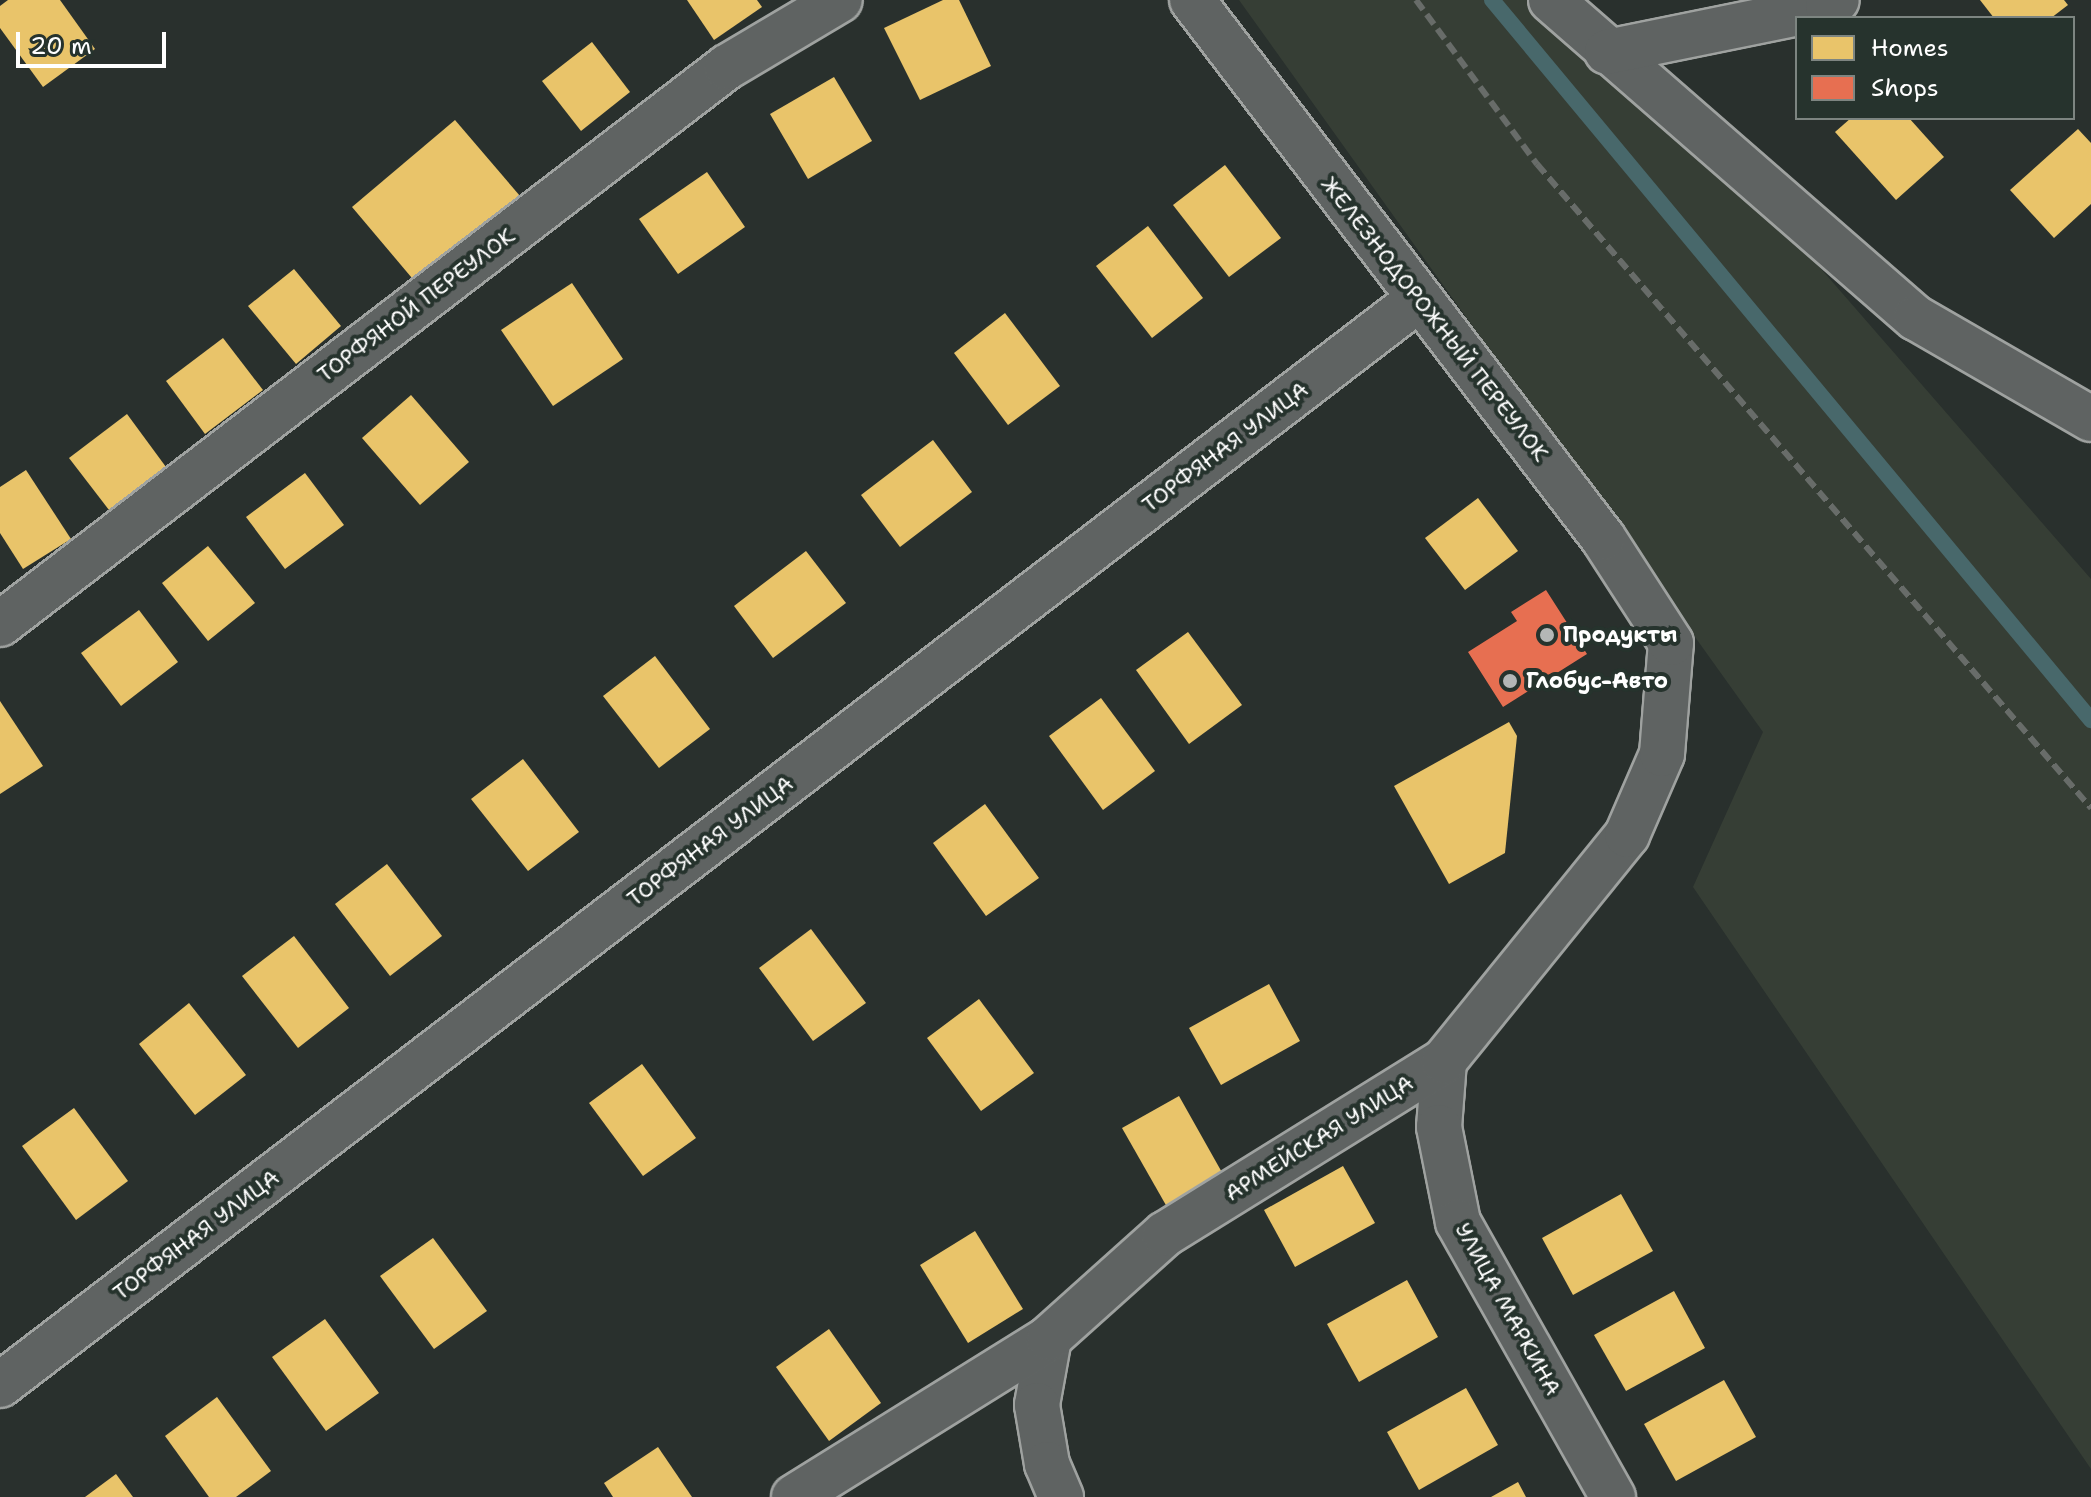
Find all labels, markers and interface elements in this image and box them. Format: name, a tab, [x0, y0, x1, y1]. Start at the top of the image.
scale bar	[20, 16, 170, 66]
legend	[1795, 16, 2075, 120]
text: 20 m	[30, 30, 92, 62]
text: Homes	[1871, 32, 1949, 64]
text: Shops	[1871, 72, 1939, 104]
street label: ЖЕЛЕЗНОДОРОЖНЫЙ ПЕРЕУЛОК	[1316, 171, 1554, 467]
street label: ТОРФЯНОЙ ПЕРЕУЛОК	[312, 222, 520, 388]
street label: ТОРФЯНАЯ УЛИЦА	[1137, 376, 1313, 518]
place label: Продукты	[1563, 622, 1677, 648]
marker: Продукты	[1538, 626, 1556, 644]
place label: Глобус-Авто	[1526, 668, 1668, 694]
marker: Глобус-Авто	[1501, 672, 1519, 690]
street label: ТОРФЯНАЯ УЛИЦА	[622, 770, 798, 912]
street label: АРМЕЙСКАЯ УЛИЦА	[1220, 1069, 1418, 1207]
street label: ТОРФЯНАЯ УЛИЦА	[108, 1164, 284, 1306]
street label: УЛИЦА МАРКИНА	[1450, 1218, 1566, 1400]

